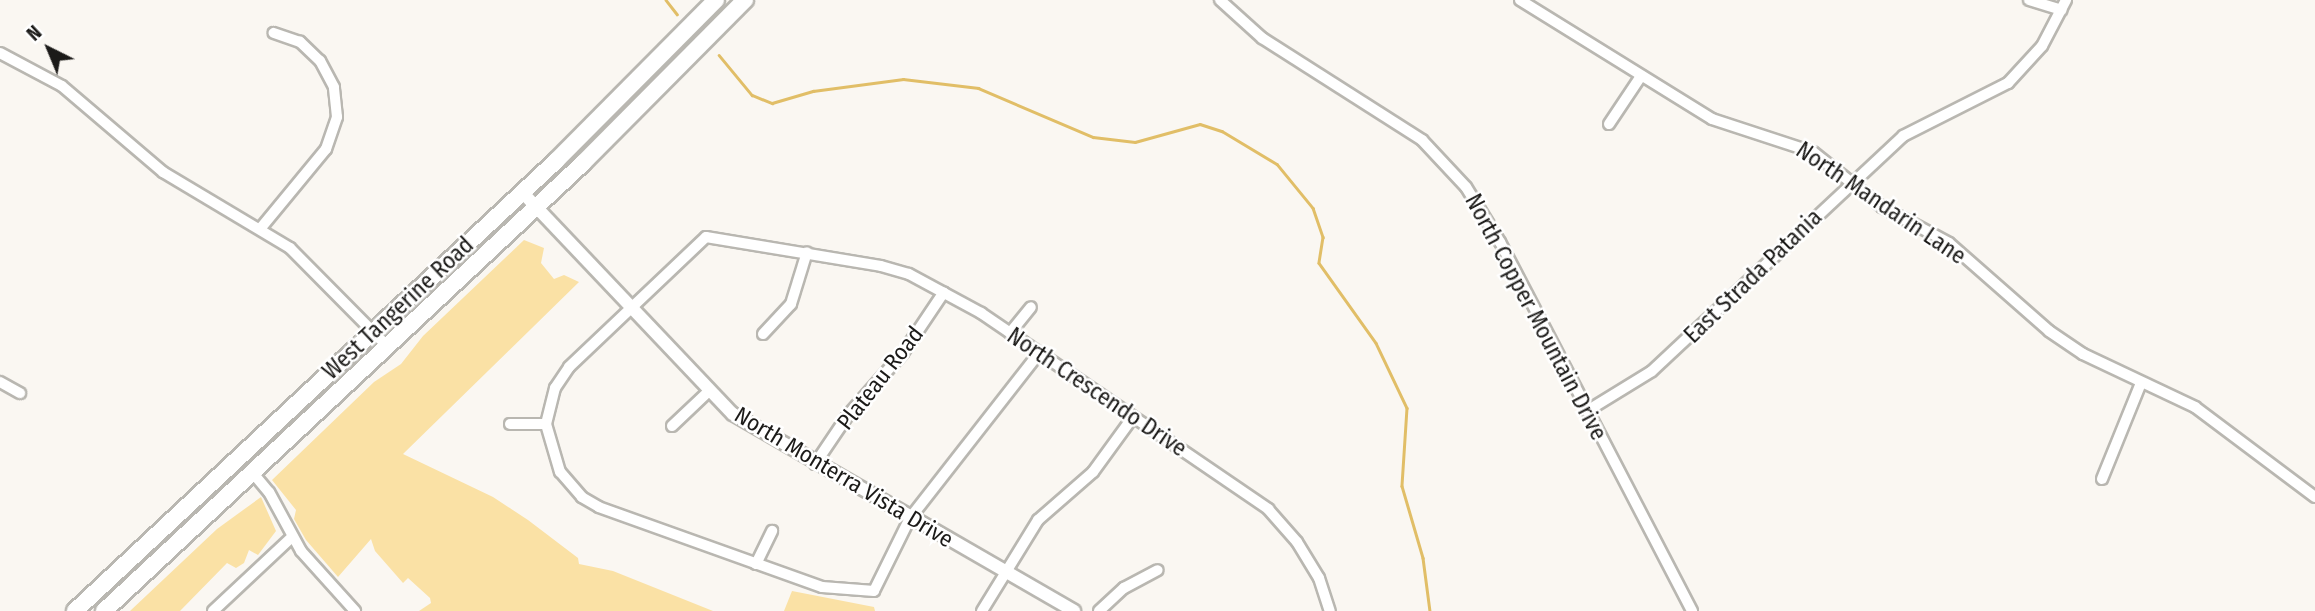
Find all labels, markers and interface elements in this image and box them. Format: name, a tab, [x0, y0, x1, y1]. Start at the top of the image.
north arrow	[14, 14, 84, 84]
text: N	[22, 21, 46, 46]
street label: North Mandarin Lane	[1791, 136, 1971, 270]
street label: North Copper Mountain Drive	[1459, 189, 1613, 445]
street label: East Strada Patania	[1678, 203, 1828, 349]
street label: West Tangerine Road	[317, 231, 479, 385]
street label: Plateau Road	[831, 321, 929, 435]
street label: North Crescendo Drive	[1002, 322, 1192, 462]
street label: North Monterra Vista Drive	[730, 401, 958, 553]

